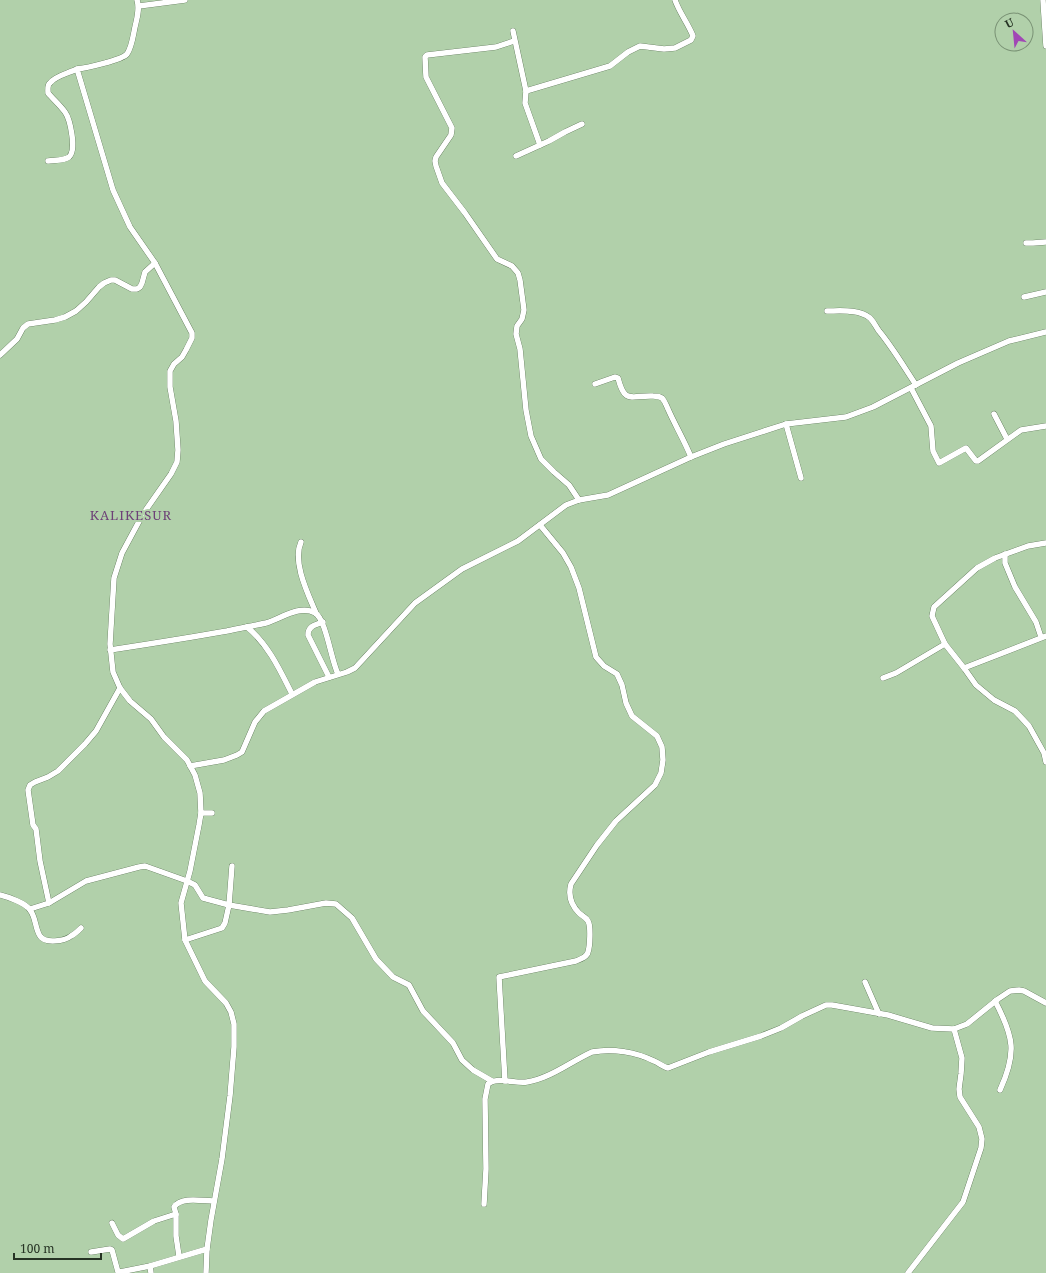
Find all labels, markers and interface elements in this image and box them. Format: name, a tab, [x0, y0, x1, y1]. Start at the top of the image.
north arrow	[994, 12, 1034, 52]
text: U	[1002, 14, 1017, 31]
district label: KALIKESUR	[90, 506, 172, 524]
scale bar	[14, 1235, 101, 1261]
text: 100 m	[20, 1240, 55, 1257]

